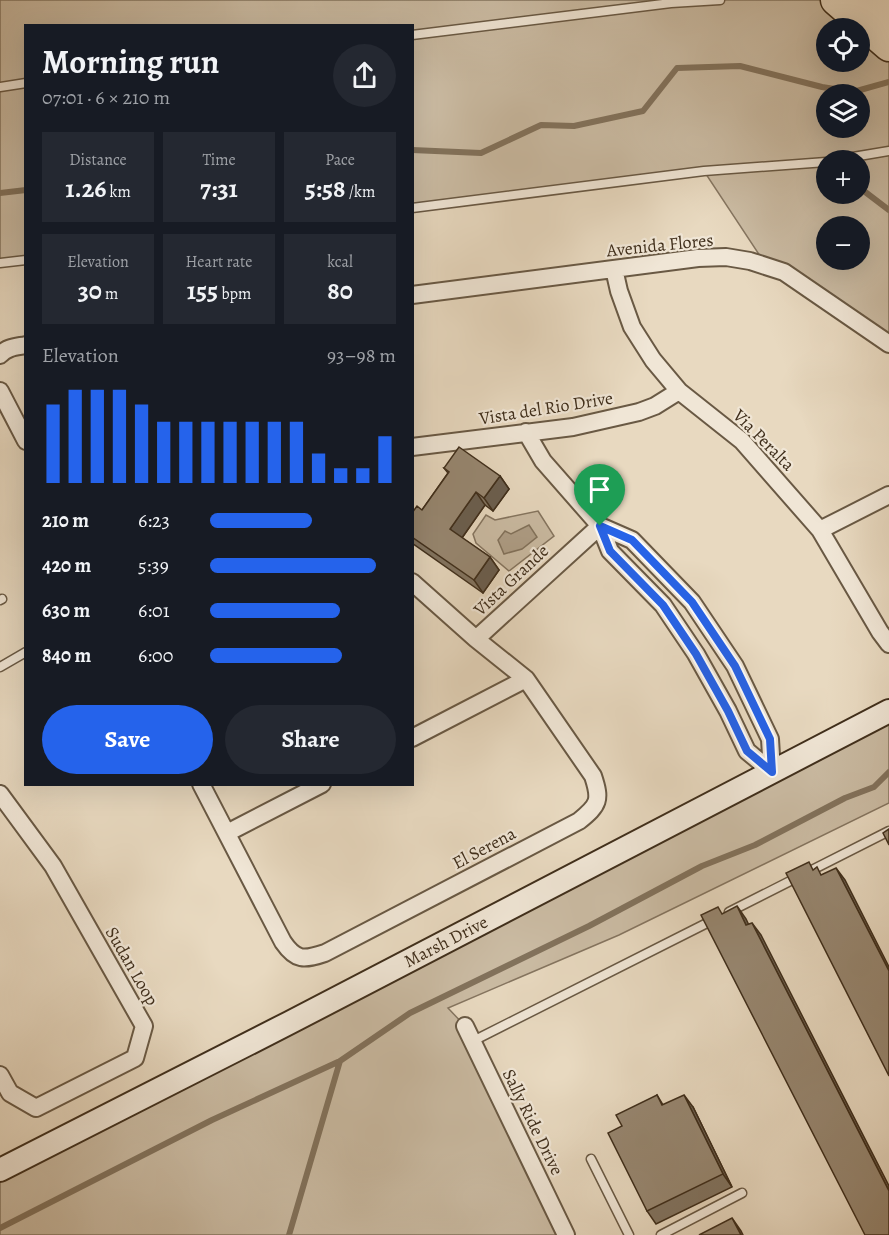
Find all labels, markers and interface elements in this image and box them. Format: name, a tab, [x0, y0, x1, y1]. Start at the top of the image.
map controls	[816, 18, 870, 270]
button: locate	[816, 18, 870, 72]
text: Morning run	[42, 39, 219, 84]
button: share	[333, 44, 396, 107]
text: 07:01 · 6 × 210 m	[42, 84, 170, 111]
button: layers	[816, 84, 870, 138]
text: Distance	[69, 149, 127, 171]
text: Time	[202, 149, 236, 171]
text: Pace	[325, 149, 355, 171]
button: +	[816, 150, 870, 204]
text: 1.26	[65, 171, 106, 206]
text: 7:31	[200, 171, 238, 206]
text: 5:58	[305, 171, 346, 206]
text: km	[106, 181, 131, 203]
text: /km	[346, 181, 375, 203]
button: −	[816, 216, 870, 270]
street label: Avenida Flores	[604, 227, 715, 263]
text: Elevation	[67, 251, 129, 273]
text: Heart rate	[186, 251, 252, 273]
text: kcal	[327, 251, 353, 273]
text: 30	[78, 273, 102, 308]
text: 155	[187, 273, 218, 308]
text: 80	[327, 273, 353, 308]
text: m	[102, 283, 118, 305]
text: bpm	[218, 283, 251, 305]
text: Elevation	[42, 342, 119, 369]
text: 93–98 m	[327, 342, 396, 369]
street label: Vista del Rio Drive	[476, 386, 615, 431]
street label: Via Peralta	[727, 403, 801, 477]
pin	[574, 464, 625, 526]
icon: arrive	[583, 473, 616, 506]
text: 210 m	[42, 507, 89, 534]
text: 6:23	[138, 507, 170, 534]
street label: Vista Grande	[467, 539, 554, 622]
text: 420 m	[42, 552, 91, 579]
text: 5:39	[138, 552, 169, 579]
text: 630 m	[42, 597, 90, 624]
text: 6:01	[138, 597, 170, 624]
text: 840 m	[42, 642, 91, 669]
text: 6:00	[138, 642, 173, 669]
button: Save	[42, 705, 213, 774]
button: Share	[225, 705, 396, 774]
street label: El Serena	[448, 821, 521, 875]
street label: Marsh Drive	[400, 910, 492, 973]
street label: Sudan Loop	[100, 922, 164, 1010]
street label: Sally Ride Drive	[497, 1065, 569, 1179]

